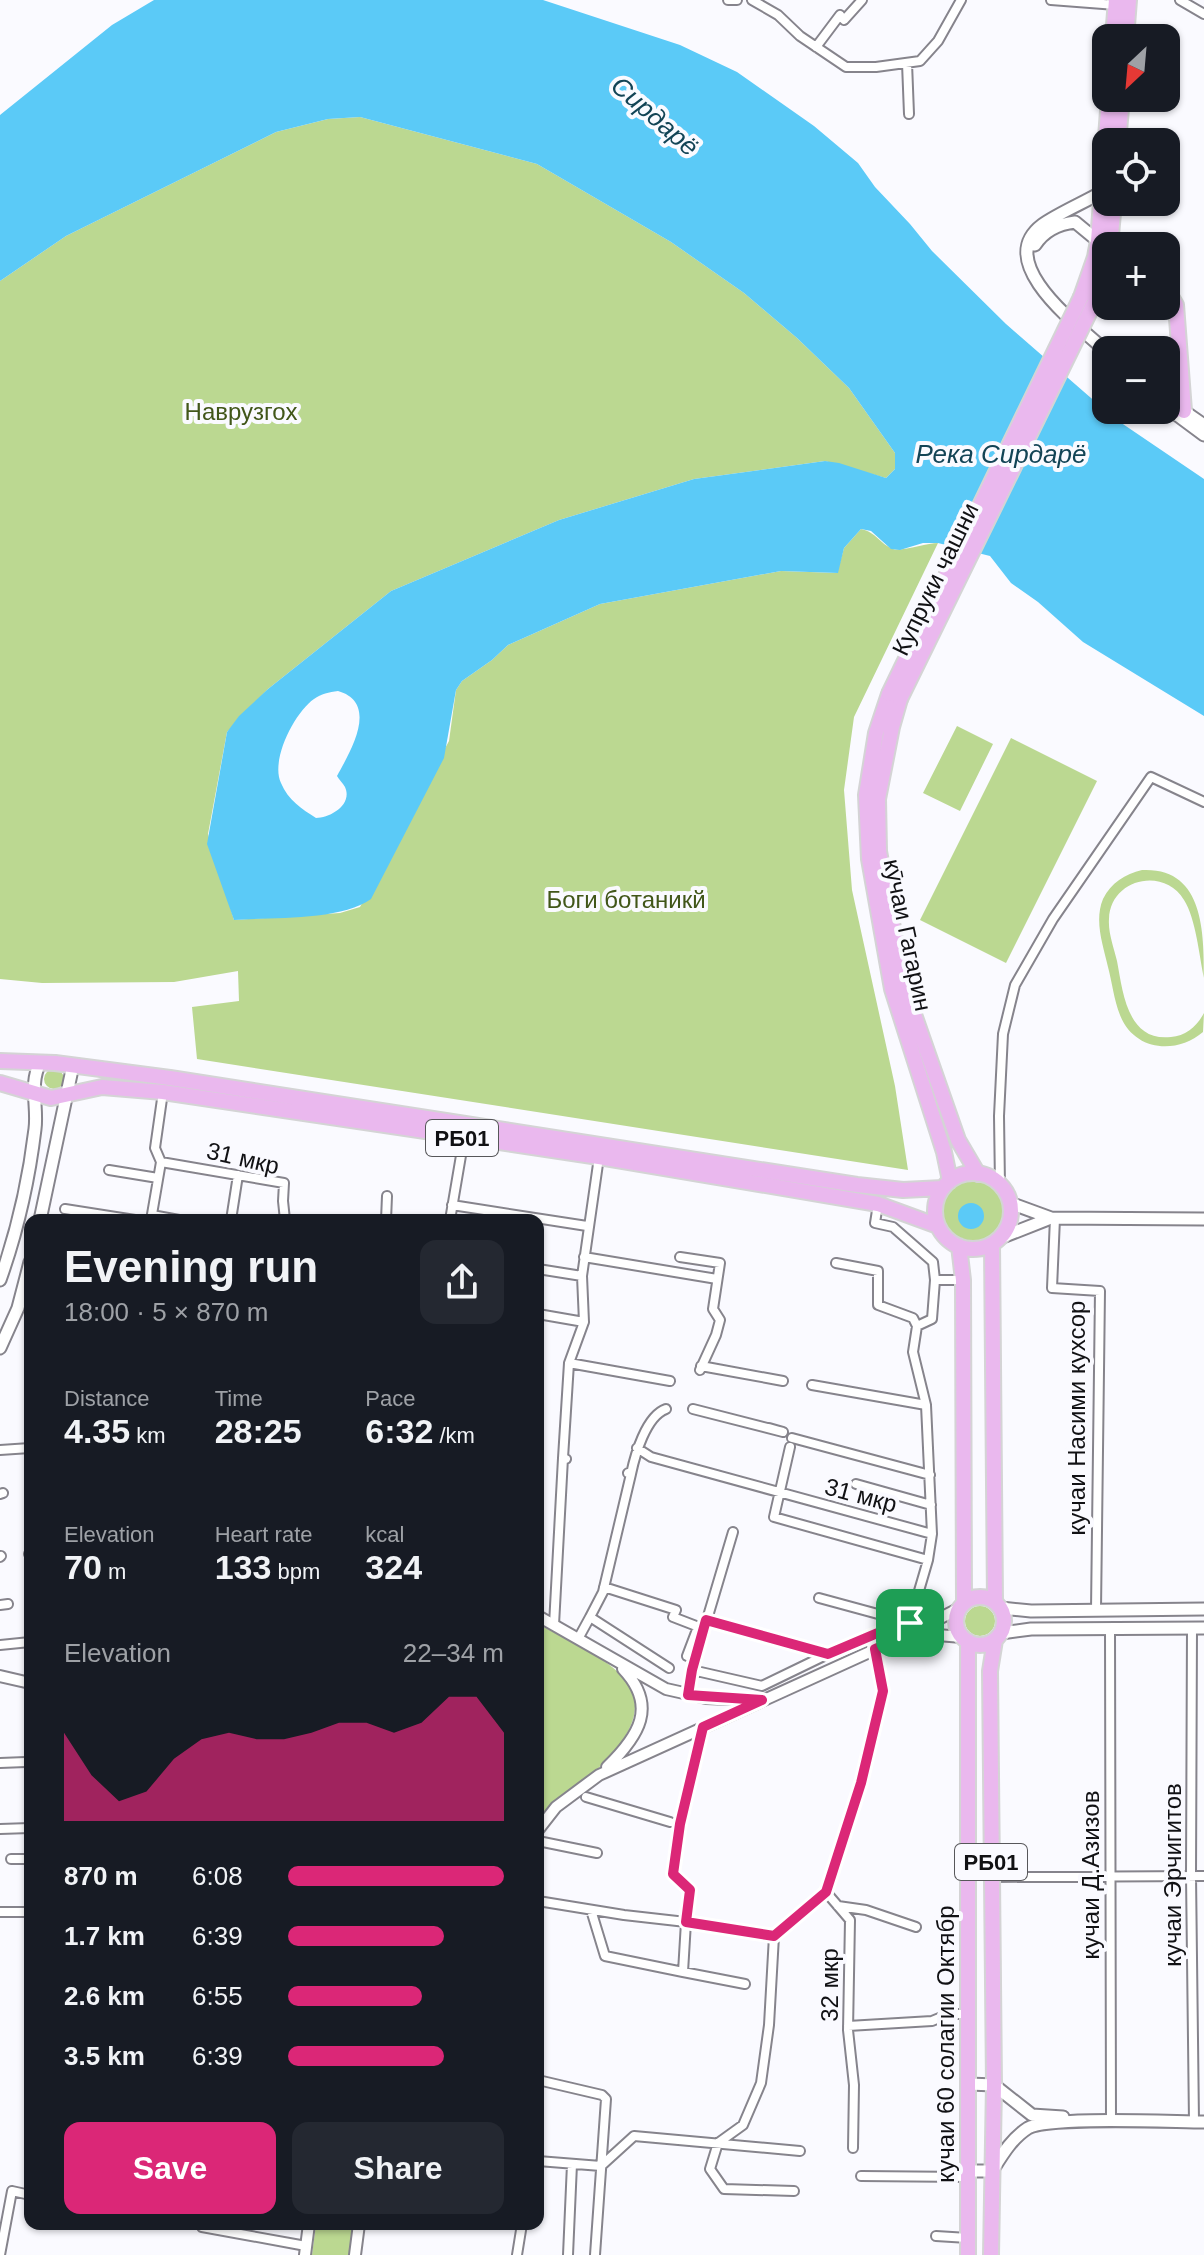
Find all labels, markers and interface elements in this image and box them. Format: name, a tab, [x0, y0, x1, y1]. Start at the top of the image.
north arrow	[1092, 24, 1180, 112]
map controls	[1092, 24, 1180, 424]
water label: Сирдарё	[605, 70, 705, 162]
button: locate	[1092, 128, 1180, 216]
button: +	[1092, 232, 1180, 320]
button: −	[1092, 336, 1180, 424]
park label: Наврузгох	[185, 398, 297, 425]
water label: Река Сирдарё	[916, 439, 1086, 469]
street label: Купруки чашни	[886, 498, 984, 660]
street label: кӯчаи Гагарин	[879, 856, 937, 1014]
park label: Боги ботаникй	[546, 886, 706, 913]
road number: РБ01	[426, 1120, 498, 1156]
street label: 31 мкр	[204, 1137, 282, 1179]
button: share	[420, 1240, 504, 1324]
text: Evening run	[64, 1242, 318, 1291]
text: 18:00 · 5 × 870 m	[64, 1297, 269, 1327]
street label: кучаи Насими кухсор	[1063, 1301, 1090, 1535]
text: Distance	[64, 1386, 150, 1411]
text: Time	[215, 1386, 263, 1411]
text: Pace	[365, 1386, 415, 1411]
text: 4.35	[64, 1412, 130, 1450]
text: 28:25	[215, 1412, 302, 1450]
text: 6:32	[365, 1412, 433, 1450]
text: km	[130, 1423, 166, 1448]
text: /km	[433, 1423, 475, 1448]
street label: 31 мкр	[822, 1472, 900, 1518]
text: Elevation	[64, 1522, 155, 1547]
text: Heart rate	[215, 1522, 312, 1547]
text: kcal	[365, 1522, 404, 1547]
text: 70	[64, 1548, 102, 1586]
text: 133	[215, 1548, 271, 1586]
text: 324	[365, 1548, 422, 1586]
text: m	[102, 1559, 126, 1584]
text: bpm	[271, 1559, 320, 1584]
pin	[876, 1589, 944, 1657]
icon: arrive	[888, 1601, 932, 1645]
text: Elevation	[64, 1638, 171, 1668]
text: 22–34 m	[403, 1638, 504, 1668]
street label: кучаи Эрчигитов	[1159, 1783, 1186, 1967]
street label: кучаи Д.Азизов	[1077, 1791, 1104, 1959]
road number: РБ01	[955, 1844, 1027, 1880]
text: 870 m	[64, 1861, 138, 1891]
text: 6:08	[192, 1861, 243, 1891]
street label: кучаи 60 солагии Октябр	[932, 1905, 959, 2183]
text: 1.7 km	[64, 1921, 145, 1951]
text: 6:39	[192, 1921, 243, 1951]
street label: 32 мкр	[816, 1948, 843, 2022]
text: 2.6 km	[64, 1981, 145, 2011]
text: 6:55	[192, 1981, 243, 2011]
text: 3.5 km	[64, 2041, 145, 2071]
text: 6:39	[192, 2041, 243, 2071]
button: Save	[64, 2122, 276, 2214]
button: Share	[292, 2122, 504, 2214]

